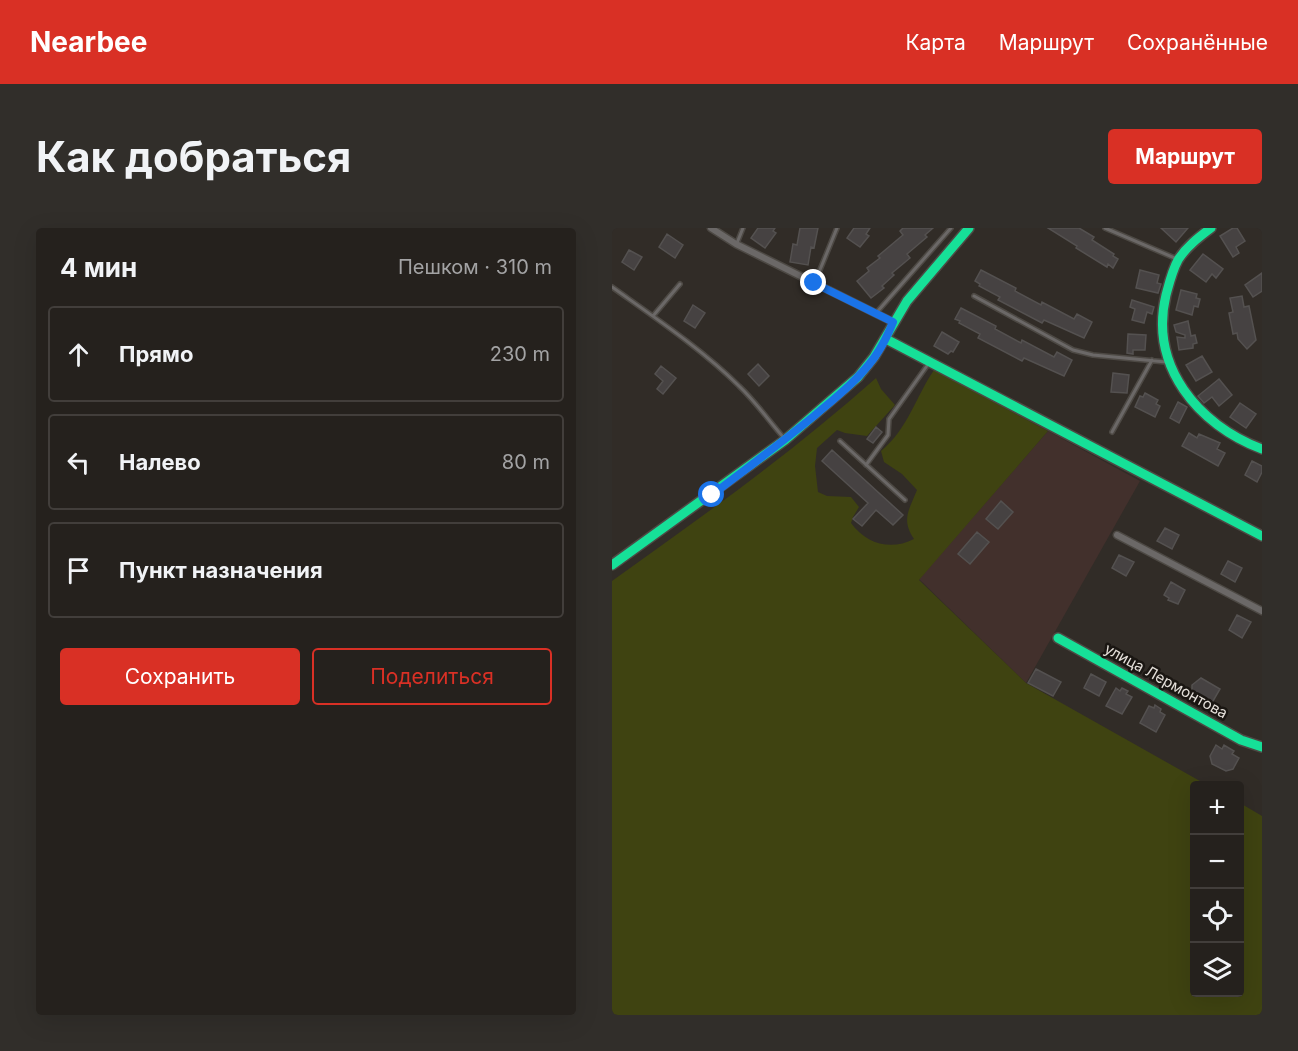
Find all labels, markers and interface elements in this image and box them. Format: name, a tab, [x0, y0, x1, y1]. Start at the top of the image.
text: Nearbee	[30, 25, 147, 59]
text: Карта	[905, 30, 966, 55]
text: Маршрут	[999, 30, 1094, 55]
text: Сохранённые	[1127, 30, 1268, 55]
button: Маршрут	[1108, 129, 1262, 184]
text: Как добраться	[36, 131, 351, 182]
text: 4 мин	[60, 252, 137, 283]
text: Пешком · 310 m	[398, 255, 552, 279]
route end	[800, 269, 826, 295]
icon: ahead	[62, 338, 95, 371]
text: Прямо	[119, 341, 193, 367]
text: 230 m	[490, 342, 550, 366]
icon: left	[62, 446, 95, 479]
text: Налево	[119, 449, 201, 475]
text: 80 m	[502, 450, 550, 474]
route start	[698, 481, 724, 507]
icon: arrive	[62, 554, 95, 587]
text: Пункт назначения	[119, 557, 323, 583]
street label: улица Лермонтова	[1101, 639, 1231, 722]
button: Сохранить	[60, 648, 300, 705]
button: Поделиться	[312, 648, 552, 705]
map controls	[1190, 781, 1244, 997]
button: +	[1190, 781, 1244, 835]
button: −	[1190, 835, 1244, 889]
button: locate	[1190, 889, 1244, 943]
button: layers	[1190, 943, 1244, 997]

